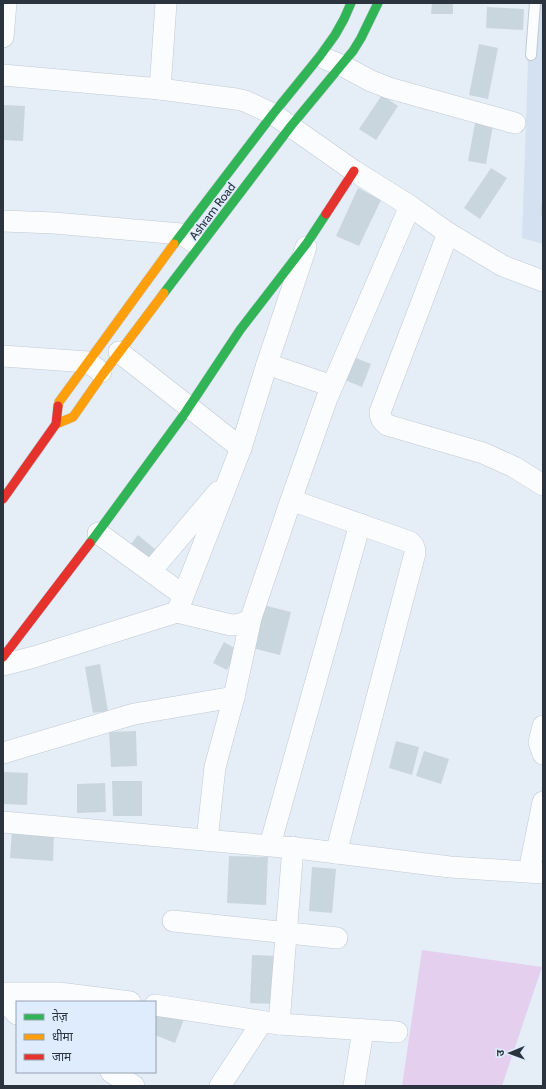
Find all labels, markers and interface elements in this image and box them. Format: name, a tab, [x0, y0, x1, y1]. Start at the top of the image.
street label: Ashram Road	[186, 179, 238, 243]
legend	[16, 1001, 156, 1073]
text: तेज़	[52, 1009, 69, 1024]
text: धीमा	[52, 1029, 74, 1044]
north arrow	[490, 1033, 530, 1073]
text: जाम	[52, 1049, 72, 1064]
text: उ	[493, 1049, 507, 1057]

